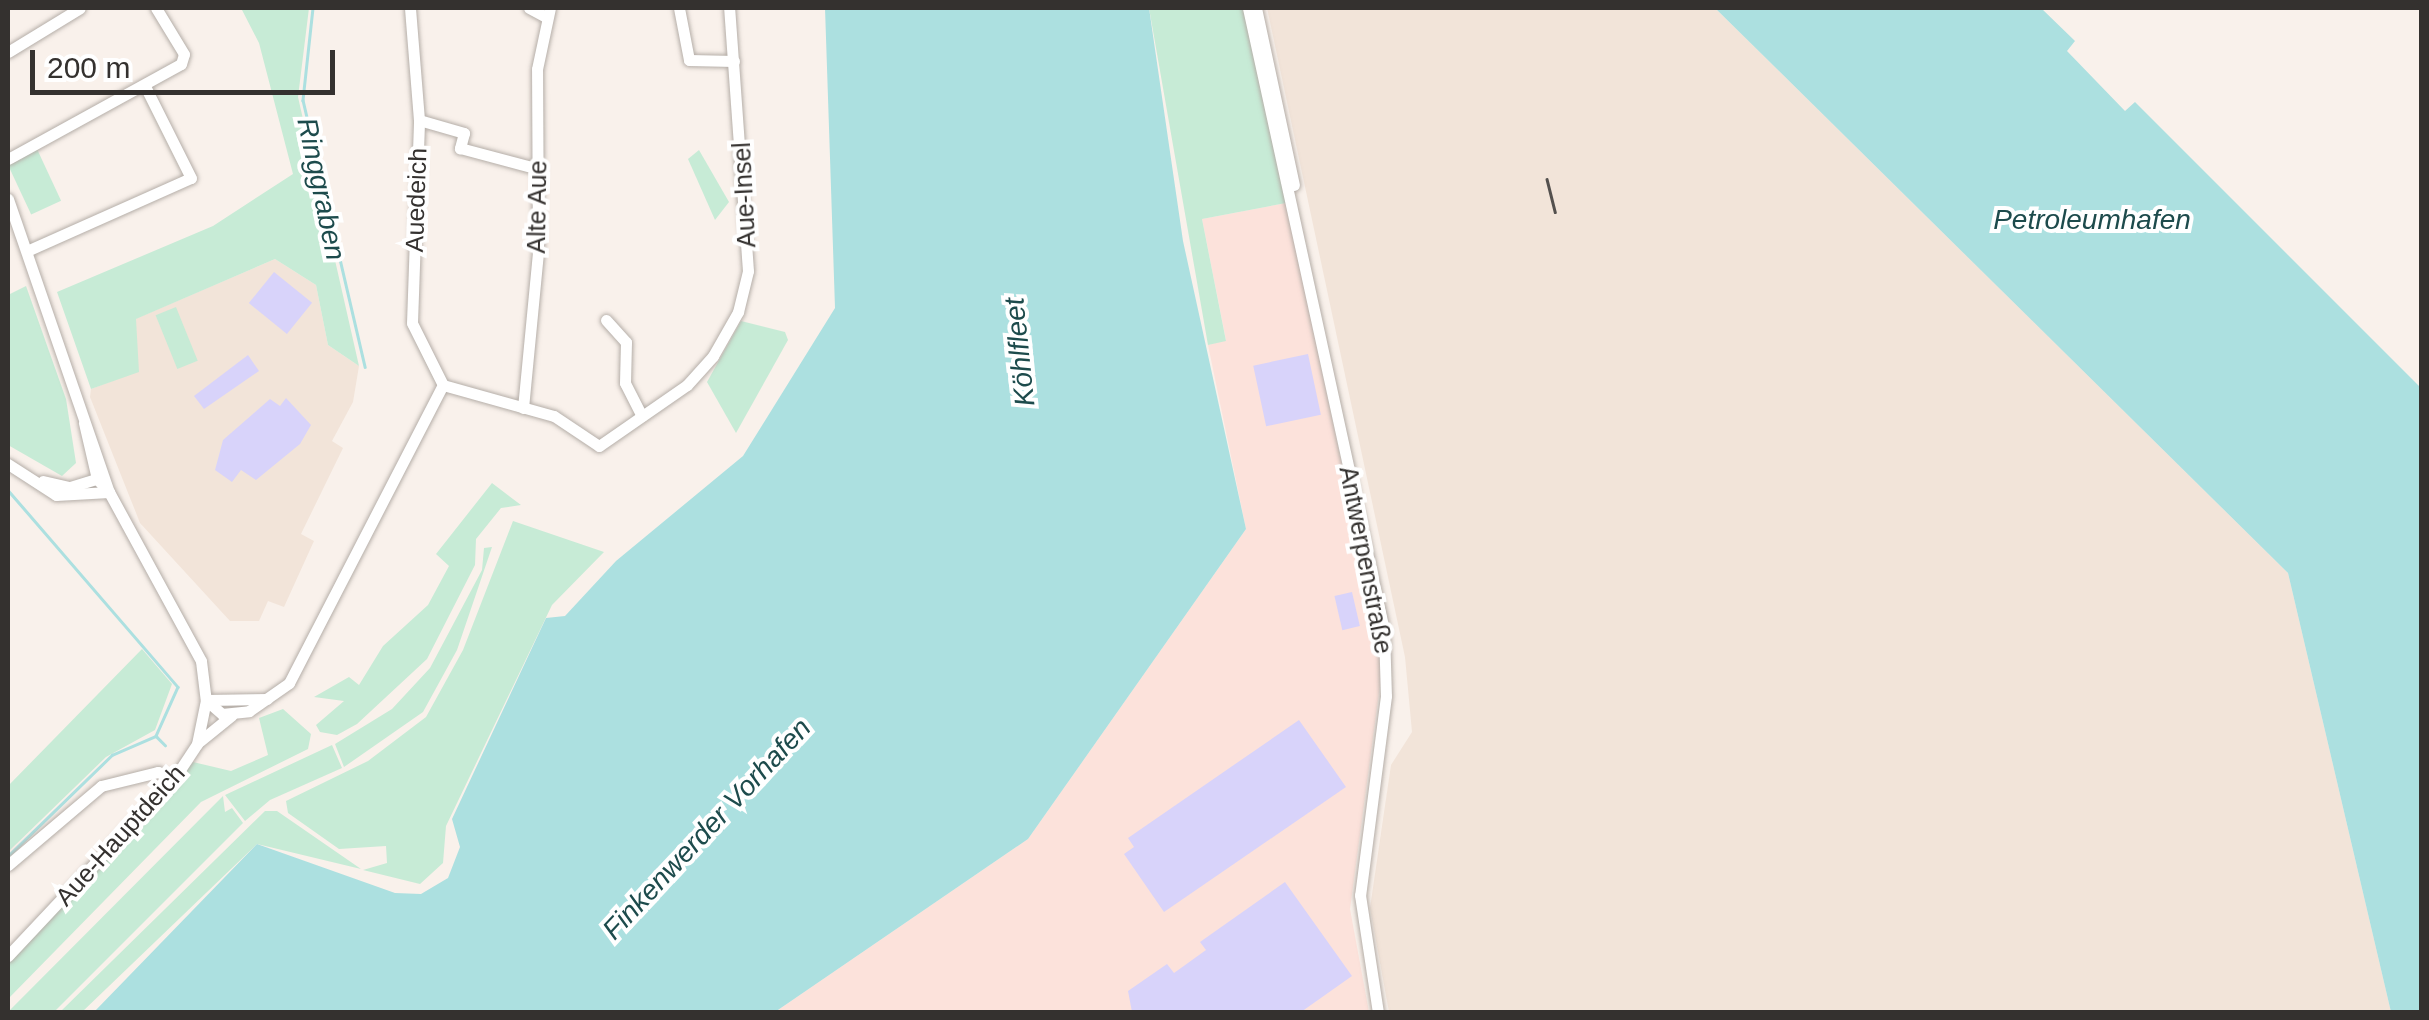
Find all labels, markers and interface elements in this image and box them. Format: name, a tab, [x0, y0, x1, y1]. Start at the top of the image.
scale bar	[35, 30, 340, 92]
text: 200 m	[47, 51, 130, 84]
water label: Ringgraben	[290, 115, 352, 263]
street label: Aue-Insel	[726, 141, 762, 249]
street label: Auedeich	[399, 147, 433, 253]
street label: Alte Aue	[521, 159, 553, 255]
water label: Petroleumhafen	[1993, 203, 2191, 237]
water label: Köhlfleet	[998, 296, 1042, 408]
street label: Antwerpenstraße	[1333, 464, 1399, 656]
water label: Finkenwerder Vorhafen	[596, 711, 818, 947]
street label: Aue-Hauptdeich	[49, 758, 191, 912]

